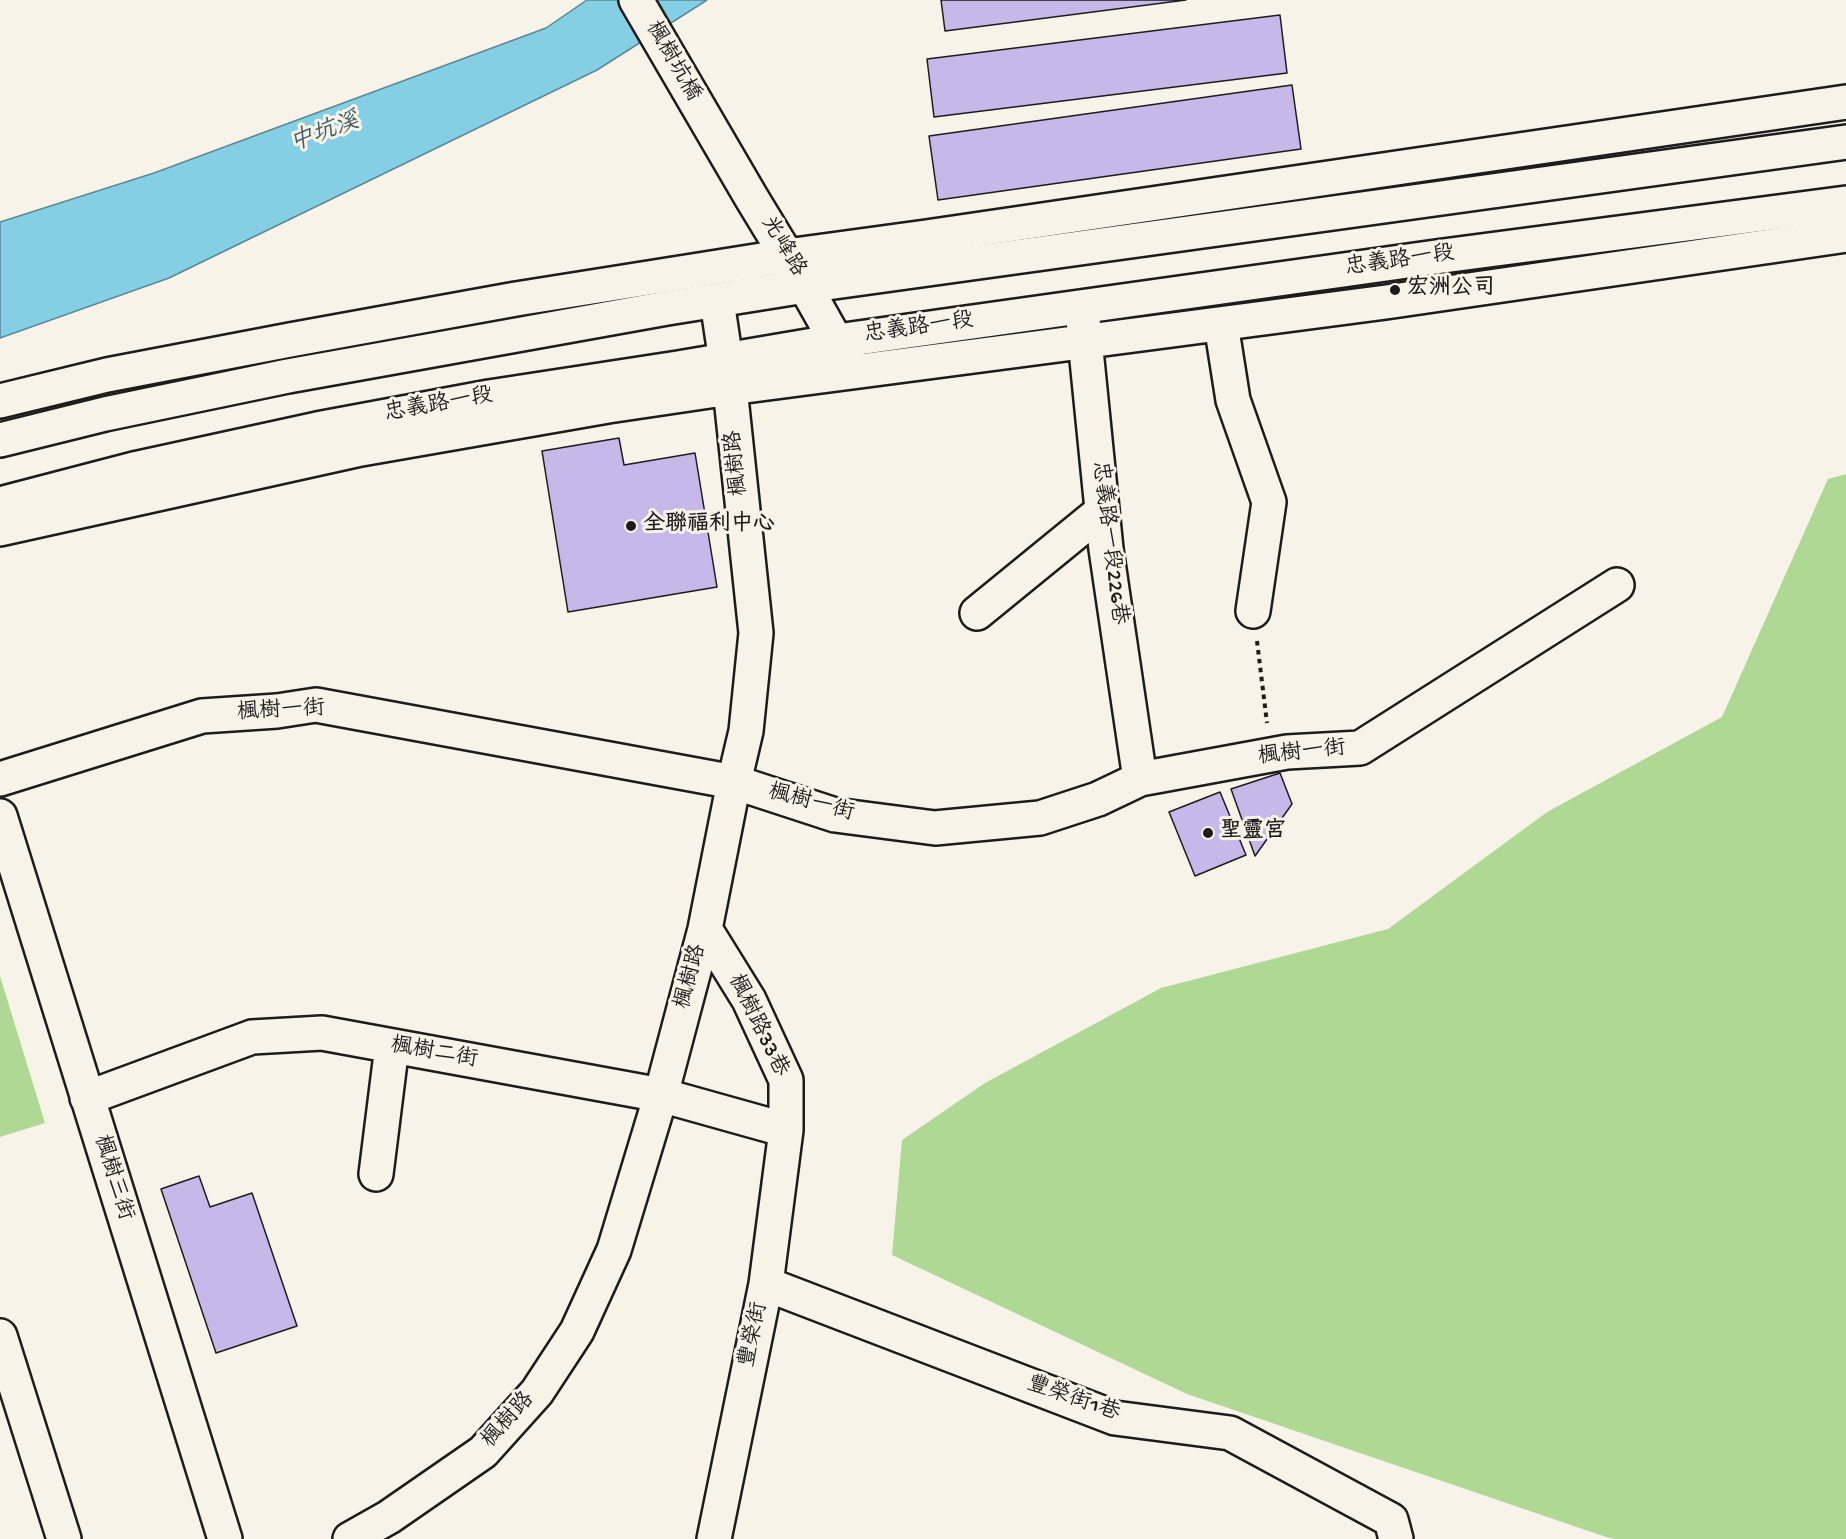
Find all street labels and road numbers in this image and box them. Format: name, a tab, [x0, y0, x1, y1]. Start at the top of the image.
street label: 楓樹坑橋	[639, 17, 705, 107]
street label: 光峰路	[754, 212, 810, 282]
street label: 忠義路一段	[1344, 241, 1456, 283]
street label: 忠義路一段	[863, 308, 975, 350]
street label: 忠義路一段	[383, 383, 495, 429]
street label: 楓樹路	[721, 429, 755, 497]
street label: 忠義路一段226巷	[1085, 460, 1131, 626]
street label: 楓樹一街	[236, 697, 326, 727]
street label: 楓樹一街	[1257, 736, 1347, 772]
street label: 楓樹一街	[765, 780, 857, 828]
street label: 楓樹路	[671, 942, 713, 1012]
street label: 楓樹路33巷	[721, 970, 793, 1082]
street label: 楓樹二街	[388, 1033, 480, 1075]
street label: 楓樹三街	[87, 1132, 137, 1224]
street label: 豐榮街	[735, 1300, 775, 1370]
street label: 豐榮街1巷	[1023, 1372, 1123, 1428]
street label: 楓樹路	[477, 1388, 541, 1454]

